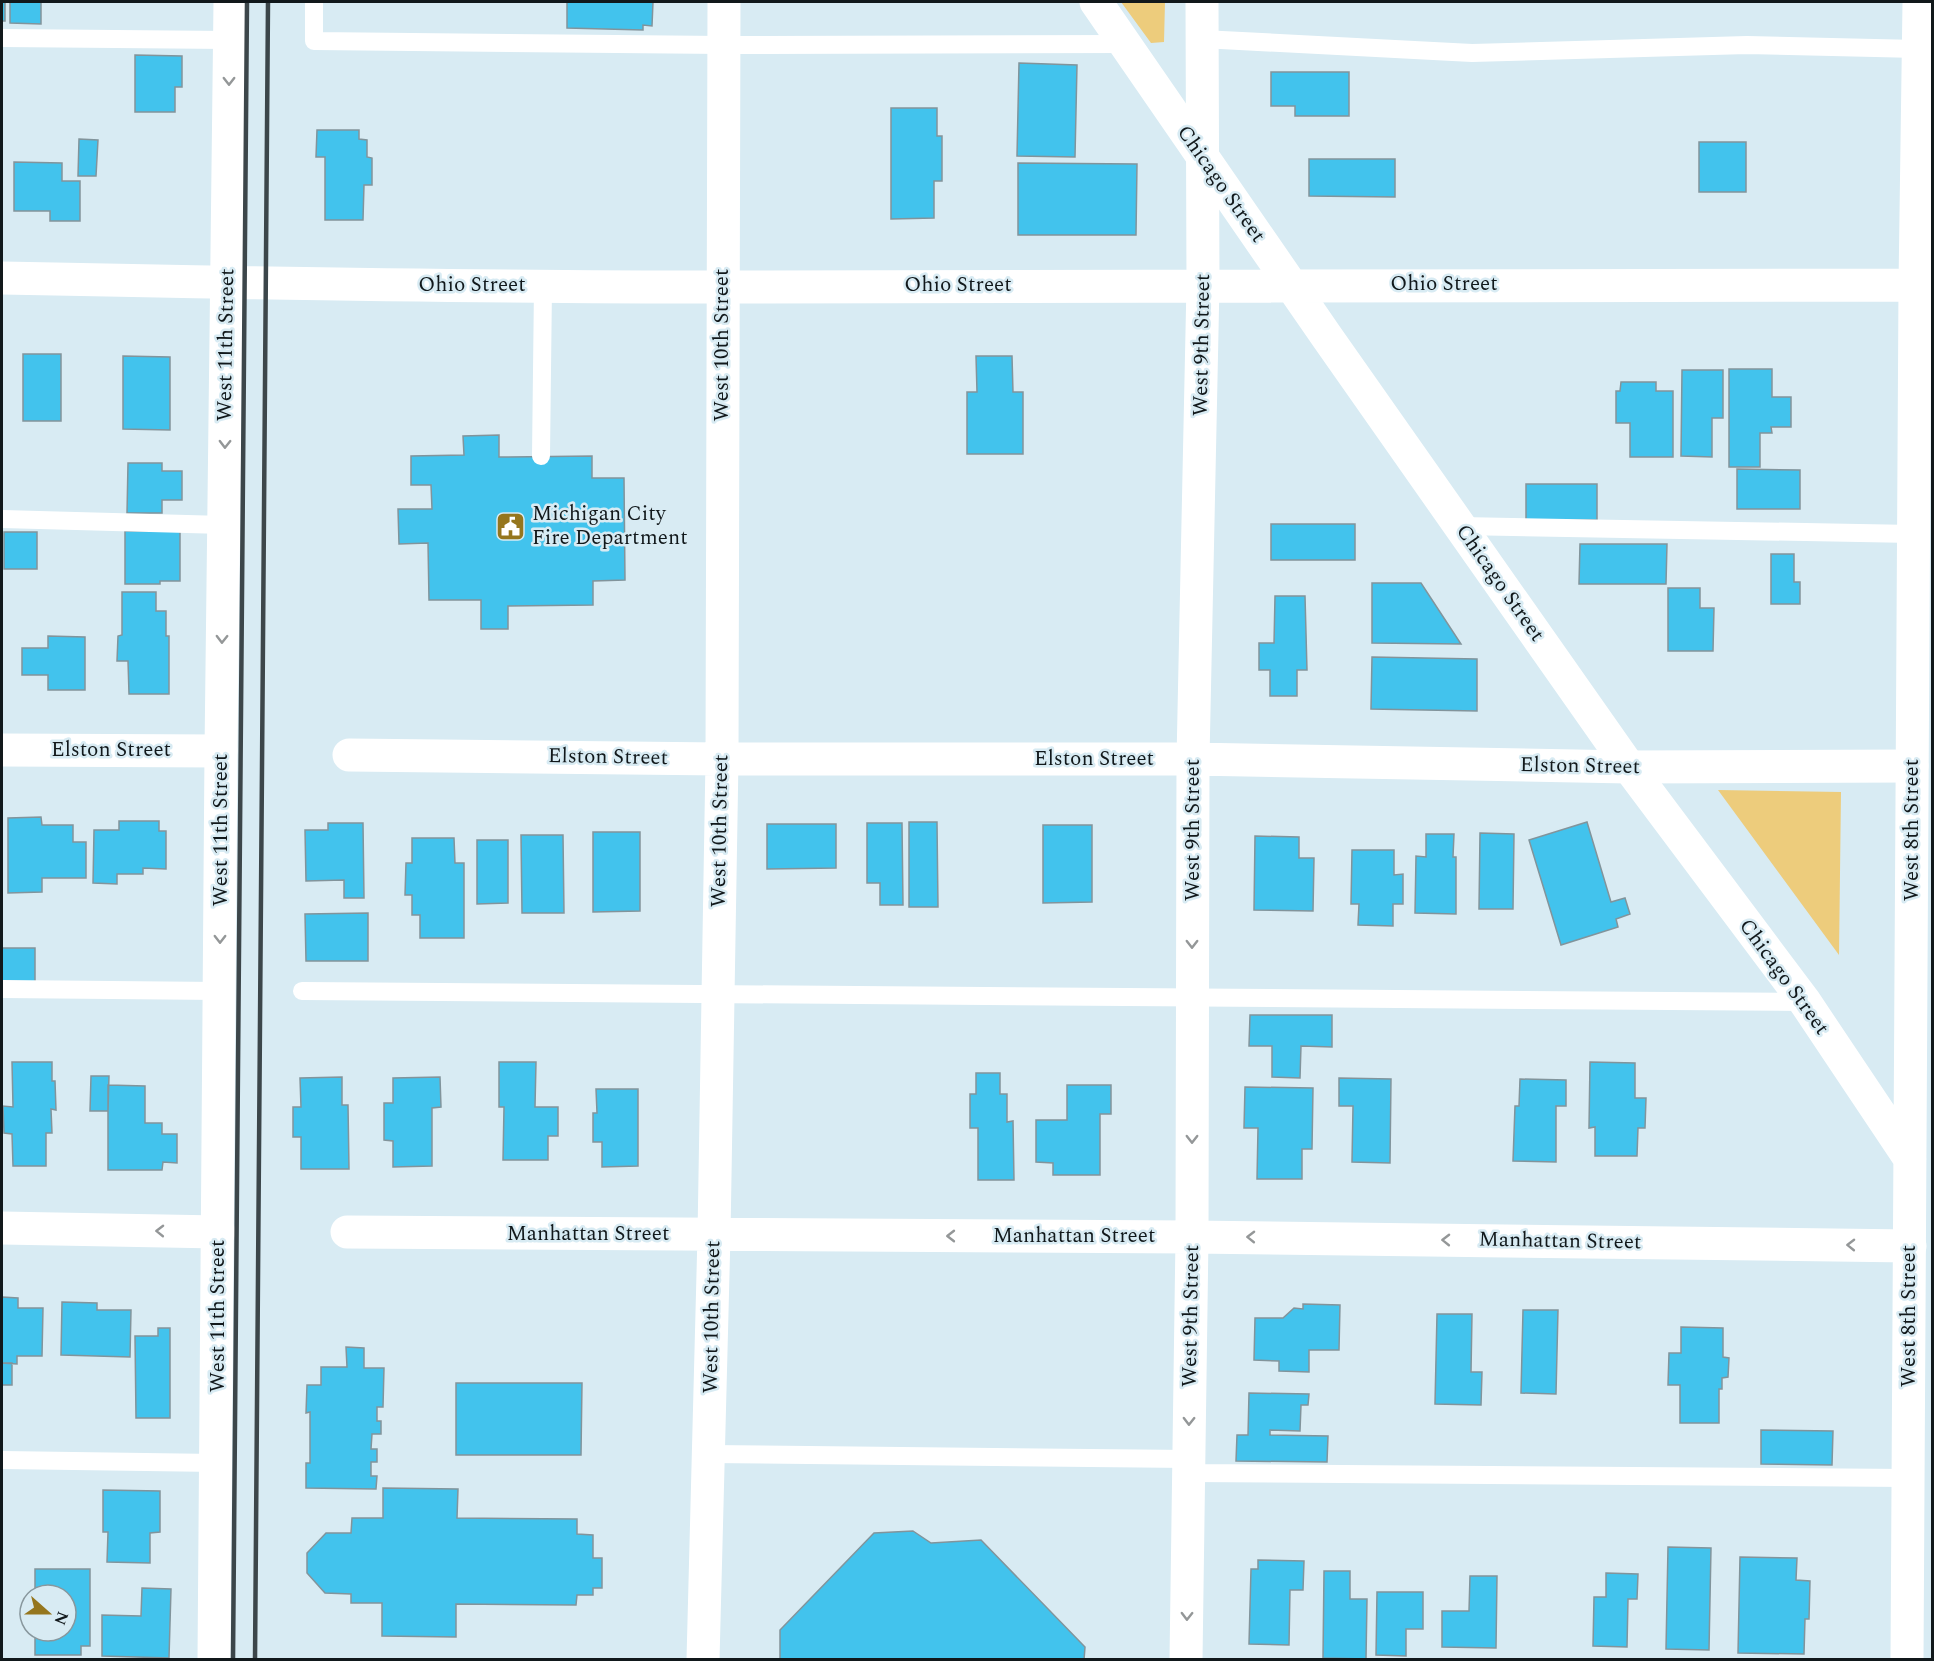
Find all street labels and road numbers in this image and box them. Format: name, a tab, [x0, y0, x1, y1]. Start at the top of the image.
street label: Chicago Street	[1169, 119, 1273, 249]
street label: West 11th Street	[209, 268, 243, 422]
street label: Ohio Street	[1390, 268, 1498, 300]
street label: Ohio Street	[418, 269, 526, 301]
street label: West 10th Street	[706, 269, 738, 421]
street label: Ohio Street	[904, 269, 1012, 301]
street label: West 9th Street	[1185, 274, 1219, 416]
street label: Chicago Street	[1448, 518, 1552, 648]
street label: Elston Street	[51, 734, 171, 766]
street label: Elston Street	[548, 740, 668, 774]
street label: Elston Street	[1034, 743, 1154, 775]
street label: Elston Street	[1520, 749, 1640, 783]
street label: West 11th Street	[205, 754, 237, 906]
street label: West 10th Street	[703, 754, 737, 908]
street label: West 9th Street	[1177, 759, 1209, 901]
street label: West 8th Street	[1896, 759, 1928, 901]
street label: Chicago Street	[1731, 912, 1837, 1042]
street label: Manhattan Street	[507, 1218, 669, 1250]
street label: Manhattan Street	[993, 1220, 1155, 1252]
street label: Manhattan Street	[1478, 1224, 1642, 1258]
street label: West 11th Street	[202, 1240, 234, 1392]
street label: West 10th Street	[695, 1240, 729, 1394]
street label: West 9th Street	[1174, 1245, 1208, 1387]
street label: West 8th Street	[1893, 1245, 1925, 1387]

